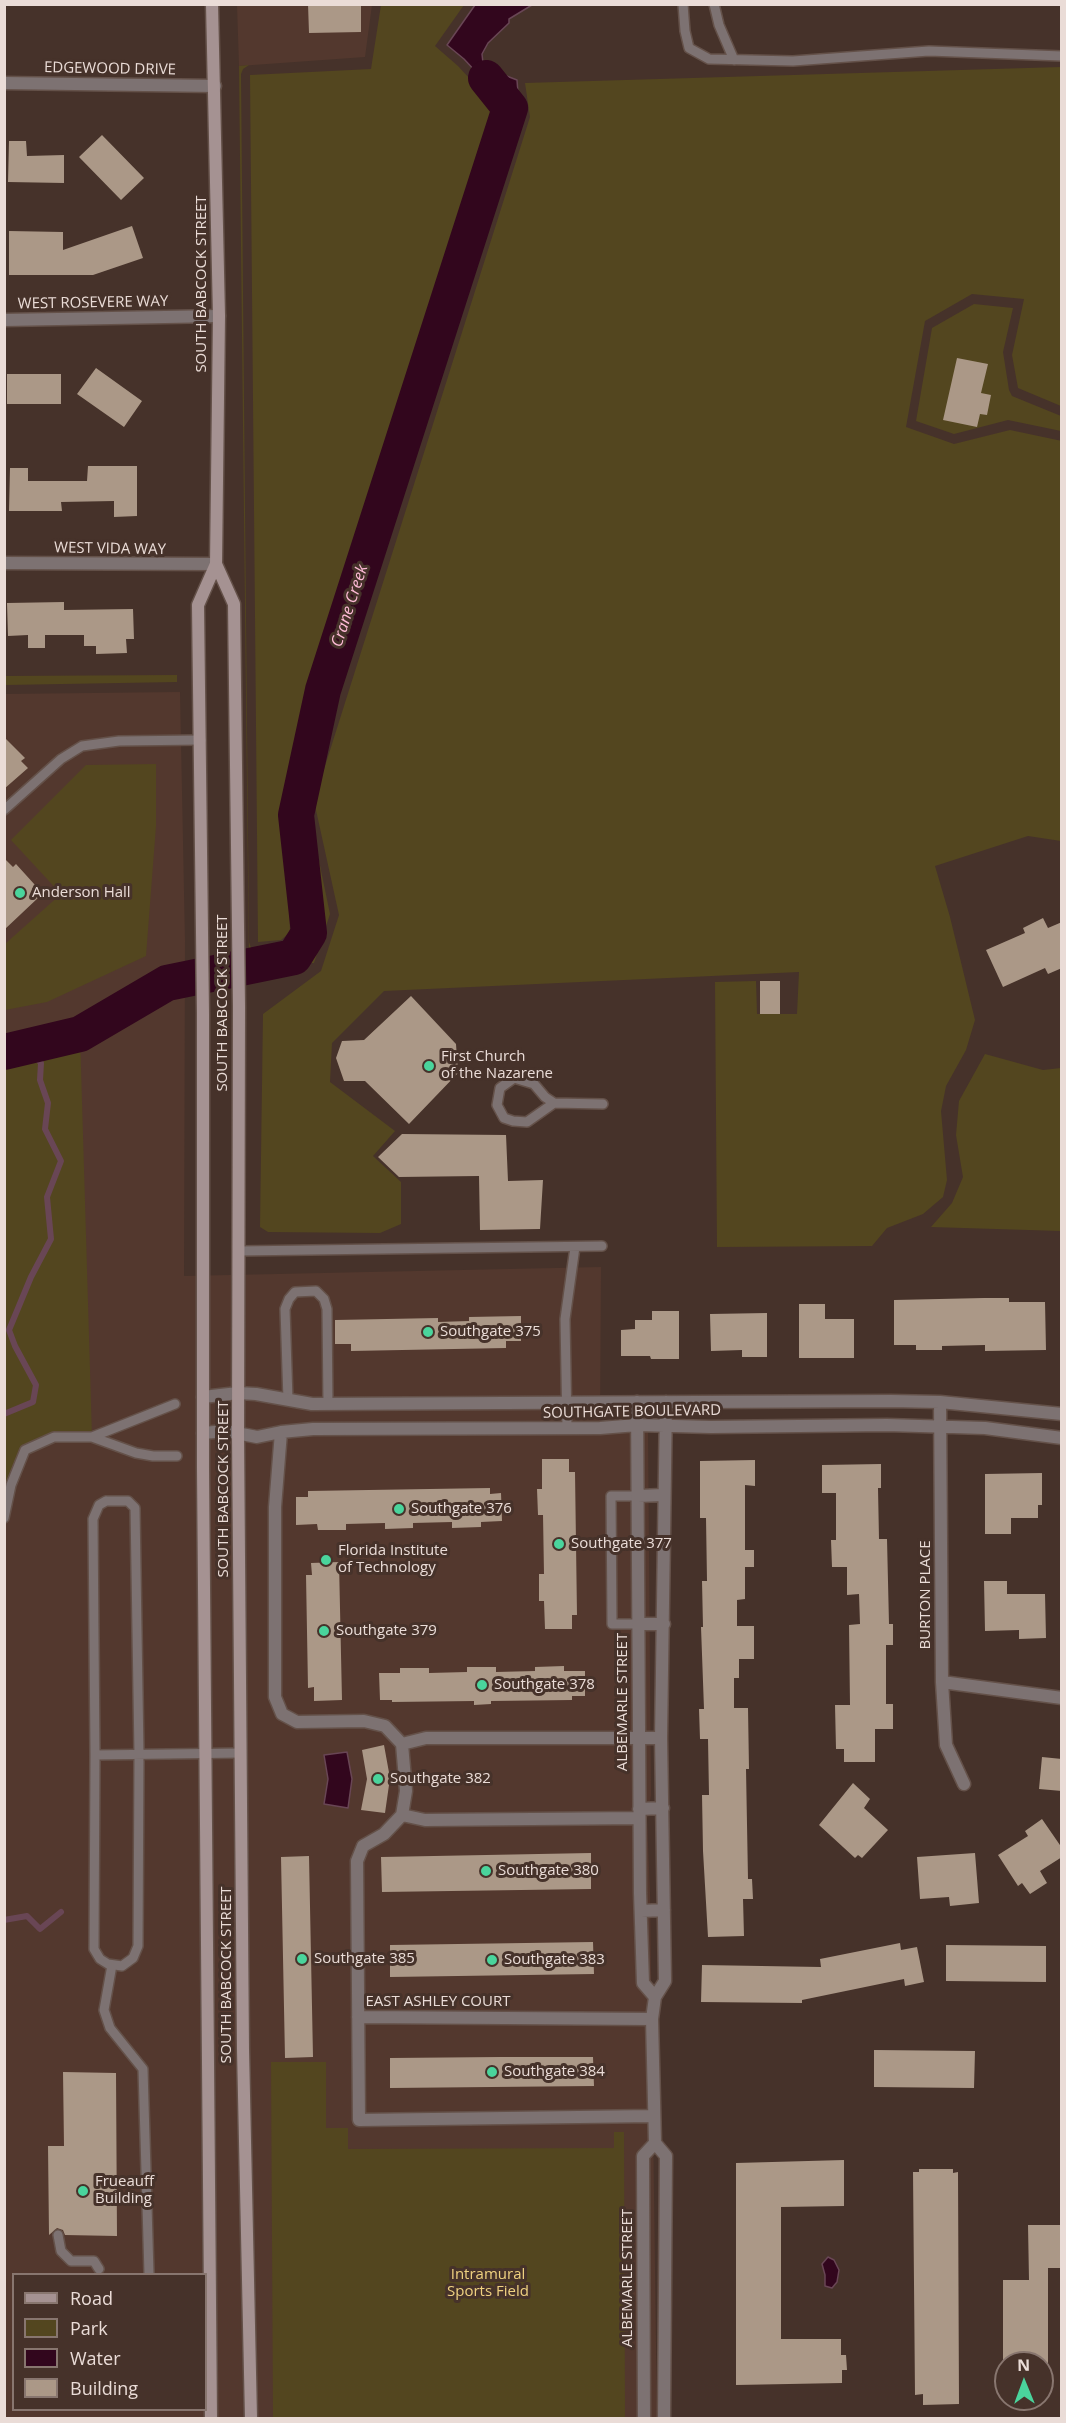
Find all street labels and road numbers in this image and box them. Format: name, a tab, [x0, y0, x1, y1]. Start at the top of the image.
street label: EDGEWOOD DRIVE	[44, 59, 176, 79]
street label: SOUTH BABCOCK STREET	[193, 195, 211, 373]
street label: WEST ROSEVERE WAY	[18, 293, 168, 313]
street label: WEST VIDA WAY	[54, 539, 166, 559]
street label: SOUTH BABCOCK STREET	[214, 914, 232, 1092]
street label: SOUTH BABCOCK STREET	[215, 1400, 233, 1578]
street label: SOUTHGATE BOULEVARD	[543, 1401, 721, 1423]
street label: BURTON PLACE	[917, 1540, 935, 1650]
street label: ALBEMARLE STREET	[614, 1633, 632, 1771]
street label: SOUTH BABCOCK STREET	[218, 1886, 236, 2064]
street label: EAST ASHLEY COURT	[366, 1993, 510, 2011]
street label: ALBEMARLE STREET	[619, 2209, 637, 2347]

